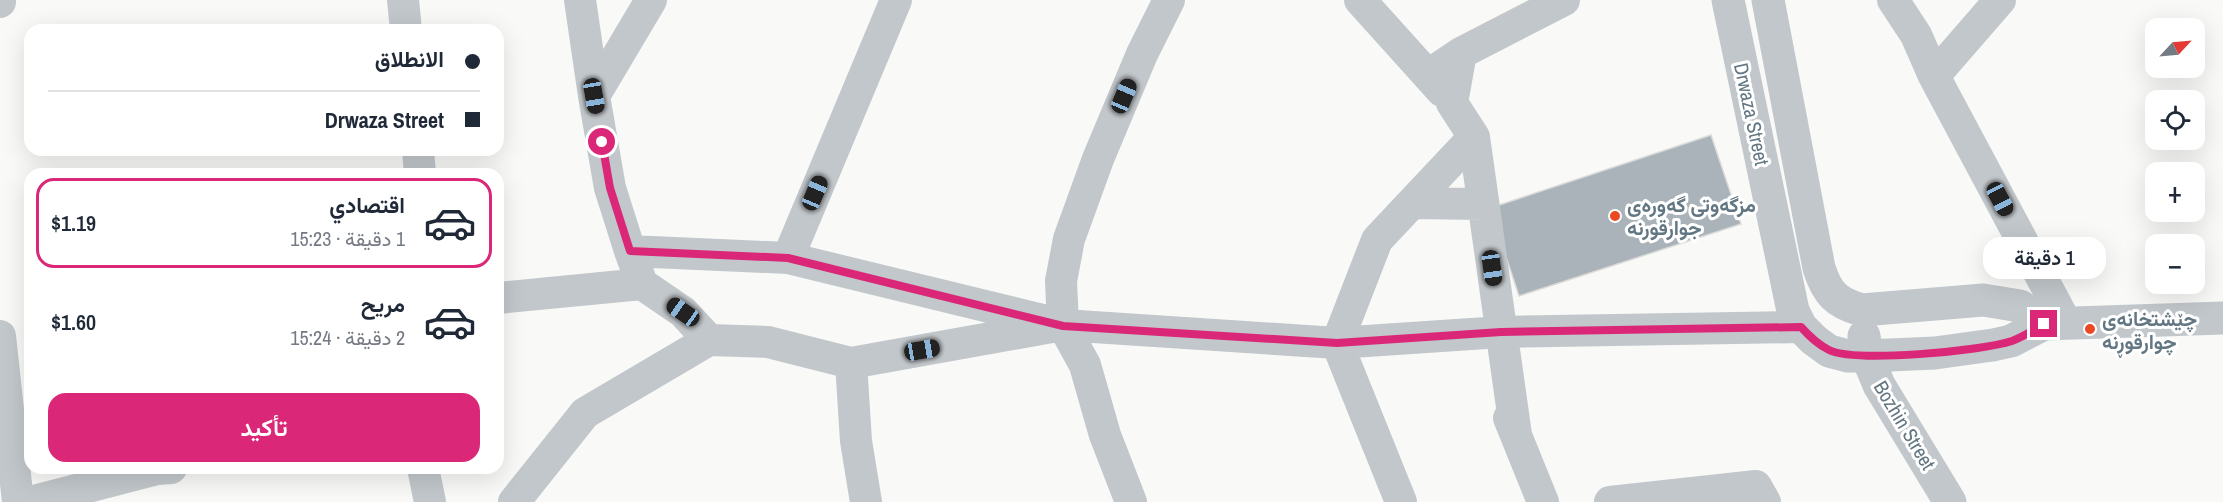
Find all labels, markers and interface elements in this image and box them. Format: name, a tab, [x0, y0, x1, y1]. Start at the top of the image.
north arrow	[2145, 18, 2205, 78]
map controls	[2145, 18, 2205, 294]
text: الانطلاق	[375, 44, 444, 74]
street label: Drwaza Street	[1728, 60, 1776, 168]
car	[1109, 76, 1139, 116]
car	[582, 77, 606, 115]
button: locate	[2145, 90, 2205, 150]
text: Drwaza Street	[325, 105, 444, 135]
route start	[588, 128, 615, 155]
button: +	[2145, 162, 2205, 222]
car	[800, 173, 830, 213]
car	[1984, 179, 2016, 219]
text: اقتصادي	[329, 190, 405, 220]
place label: مزگەوتی گەورەی جوارقورنە	[1627, 191, 1756, 241]
icon: car	[423, 196, 477, 250]
text: $1.19	[51, 208, 96, 238]
marker: مزگەوتی گەورەی جوارقورنە	[1608, 209, 1622, 223]
text: 1 دقيقة · 15:23	[290, 225, 405, 252]
button: −	[2145, 234, 2205, 294]
callout: 1 دقيقة	[1982, 237, 2106, 279]
text: 1 دقيقة	[2014, 244, 2075, 271]
car	[1481, 249, 1503, 287]
text: مريح	[361, 289, 405, 319]
car	[663, 294, 703, 330]
icon: car	[423, 295, 477, 349]
place label: چێشتخانەی چوارقوڕنە	[2102, 305, 2197, 358]
text: $1.60	[51, 307, 96, 337]
route end	[2030, 310, 2057, 337]
marker: چێشتخانەی چوارقوڕنە	[2083, 322, 2097, 336]
text: 2 دقيقة · 15:24	[290, 324, 405, 351]
car	[903, 338, 941, 362]
street label: Bozhin Street	[1868, 375, 1942, 475]
button: تأكيد	[48, 393, 480, 462]

